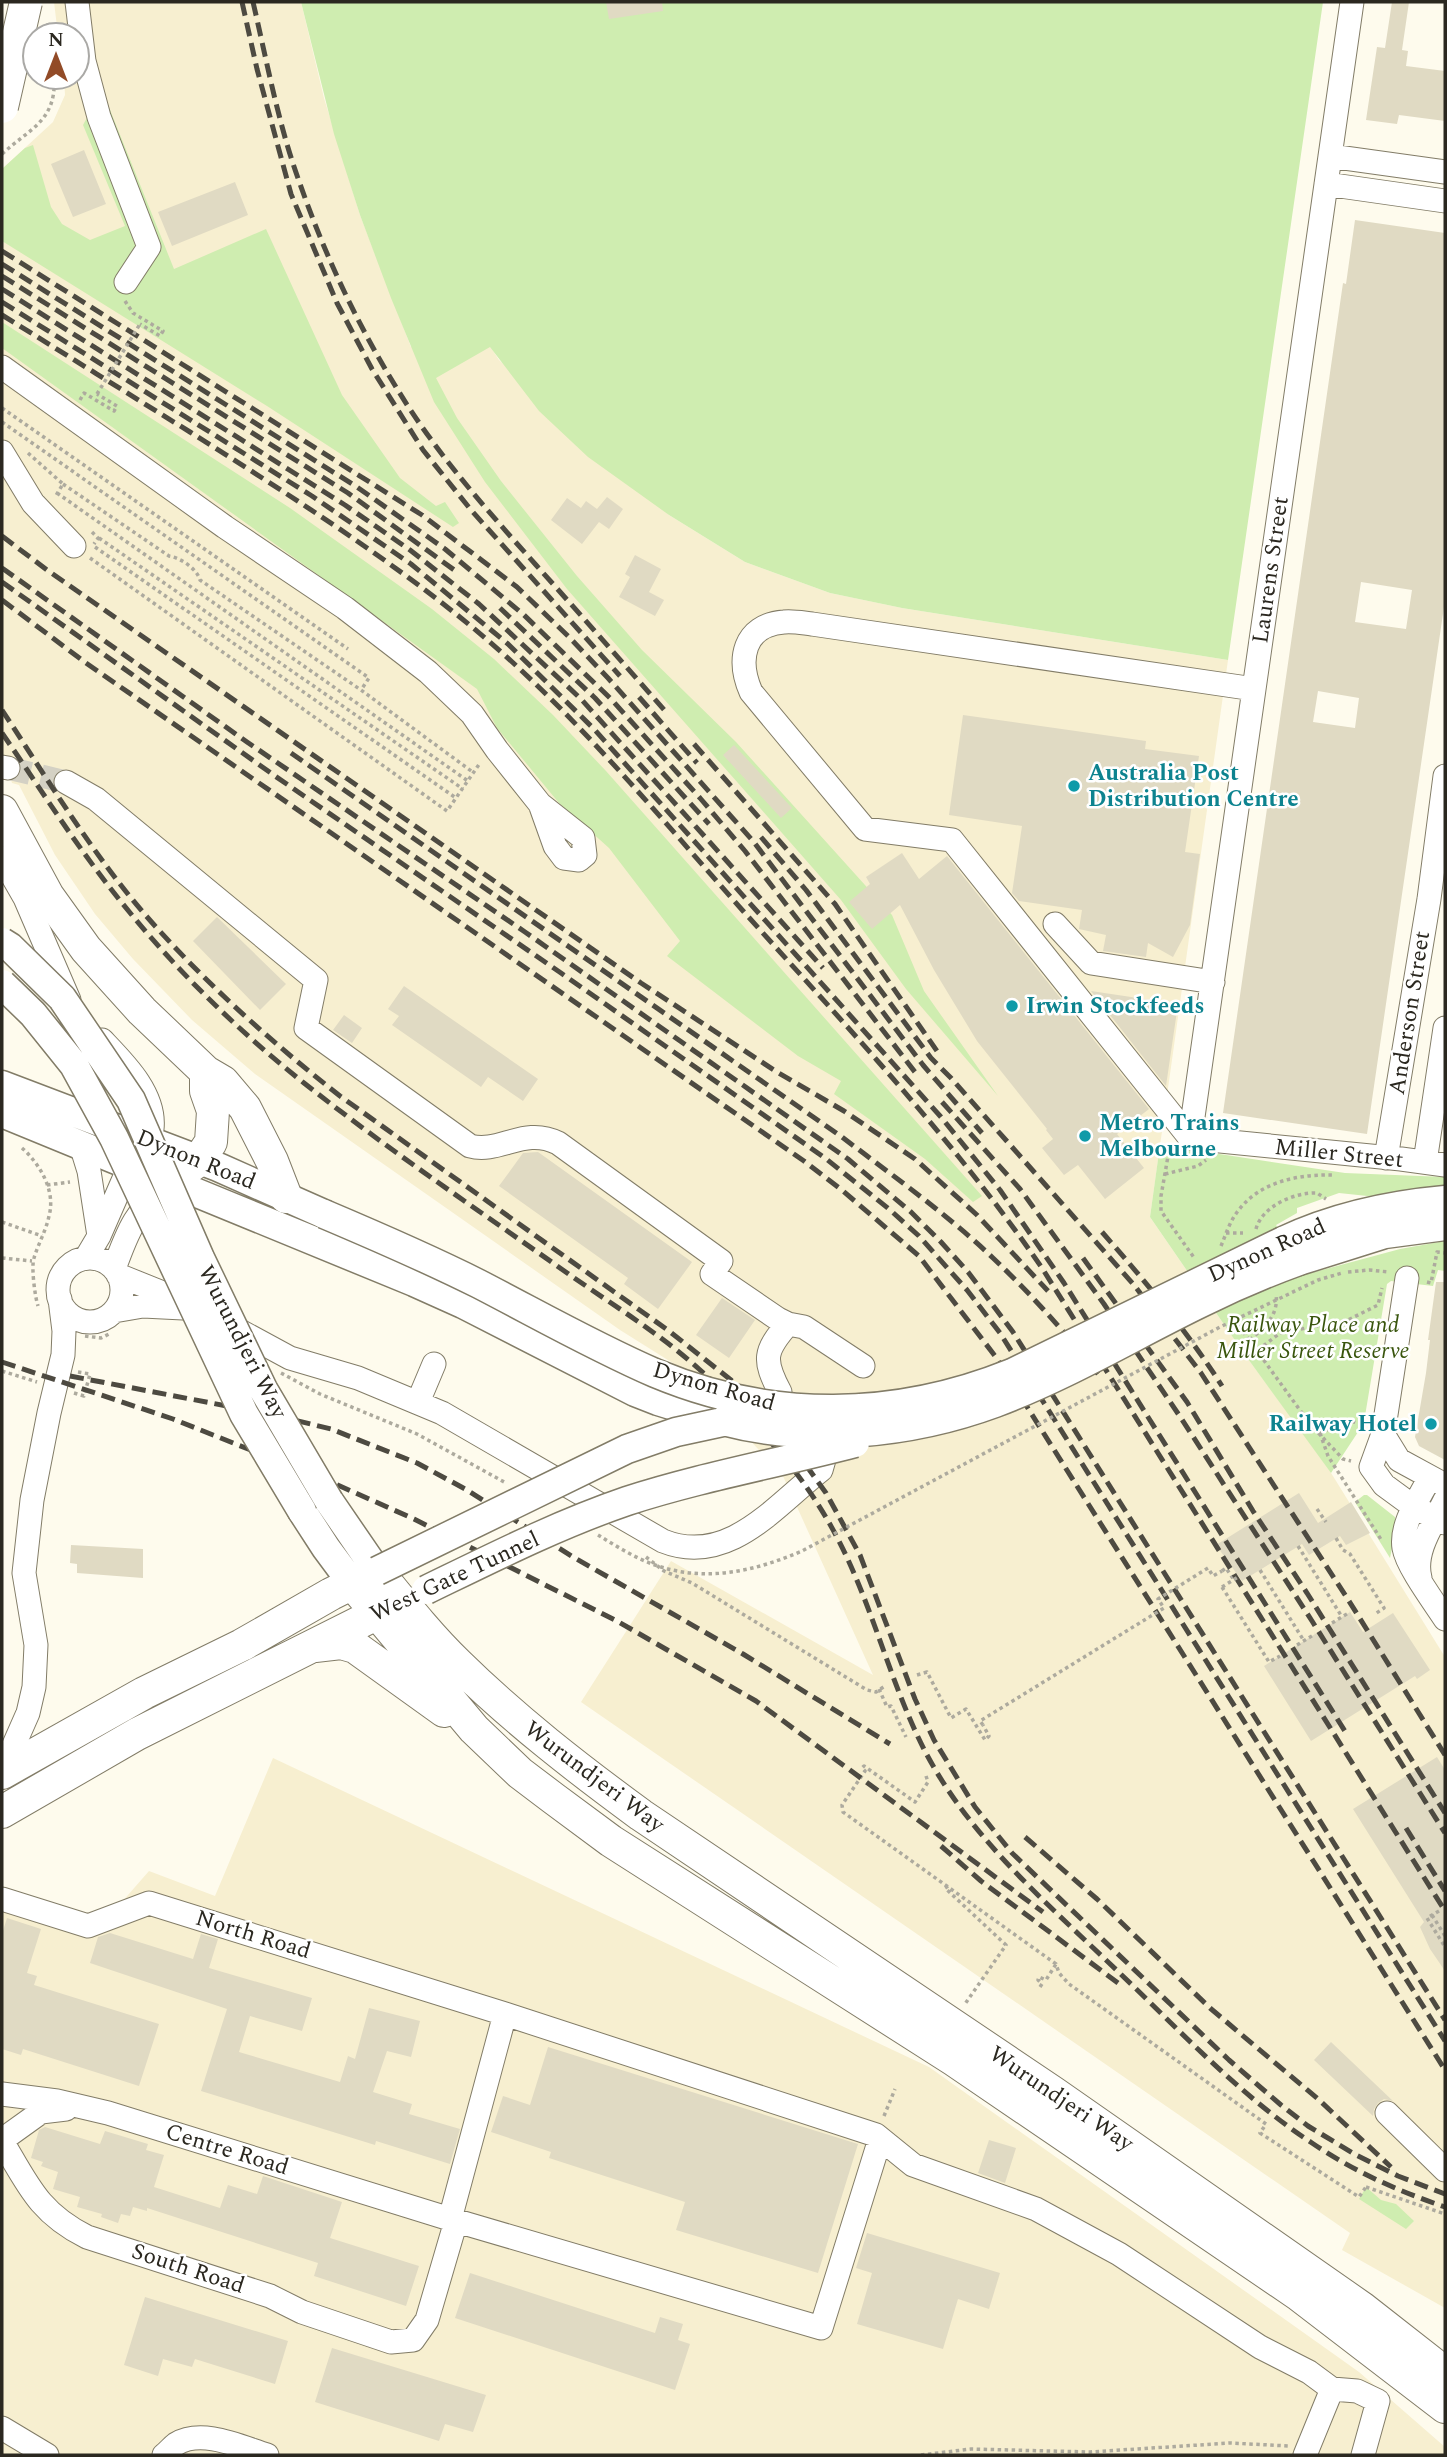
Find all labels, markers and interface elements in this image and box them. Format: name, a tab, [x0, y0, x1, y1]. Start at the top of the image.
north arrow	[21, 21, 91, 91]
text: N	[48, 26, 64, 55]
street label: Laurens Street	[1243, 494, 1299, 646]
place label: Australia Post Distribution Centre	[1088, 756, 1299, 817]
marker: Australia Post Distribution Centre	[1066, 778, 1082, 794]
street label: Anderson Street	[1380, 928, 1440, 1098]
place label: Irwin Stockfeeds	[1026, 989, 1205, 1024]
marker: Irwin Stockfeeds	[1004, 998, 1020, 1014]
place label: Metro Trains Melbourne	[1099, 1106, 1240, 1167]
street label: Dynon Road	[131, 1120, 261, 1200]
marker: Metro Trains Melbourne	[1077, 1128, 1093, 1144]
street label: Miller Street	[1273, 1130, 1405, 1178]
street label: Dynon Road	[1202, 1209, 1332, 1293]
street label: Wurundjeri Way	[188, 1259, 296, 1426]
park label: Railway Place and Miller Street Reserve	[1216, 1308, 1410, 1369]
street label: Dynon Road	[649, 1353, 780, 1421]
place label: Railway Hotel	[1268, 1407, 1417, 1442]
marker: Railway Hotel	[1423, 1416, 1439, 1432]
street label: West Gate Tunnel	[364, 1522, 546, 1632]
street label: Wurundjeri Way	[516, 1712, 672, 1842]
street label: North Road	[191, 1901, 315, 1969]
street label: Wurundjeri Way	[981, 2037, 1141, 2161]
street label: Centre Road	[161, 2115, 293, 2185]
street label: South Road	[127, 2234, 249, 2304]

